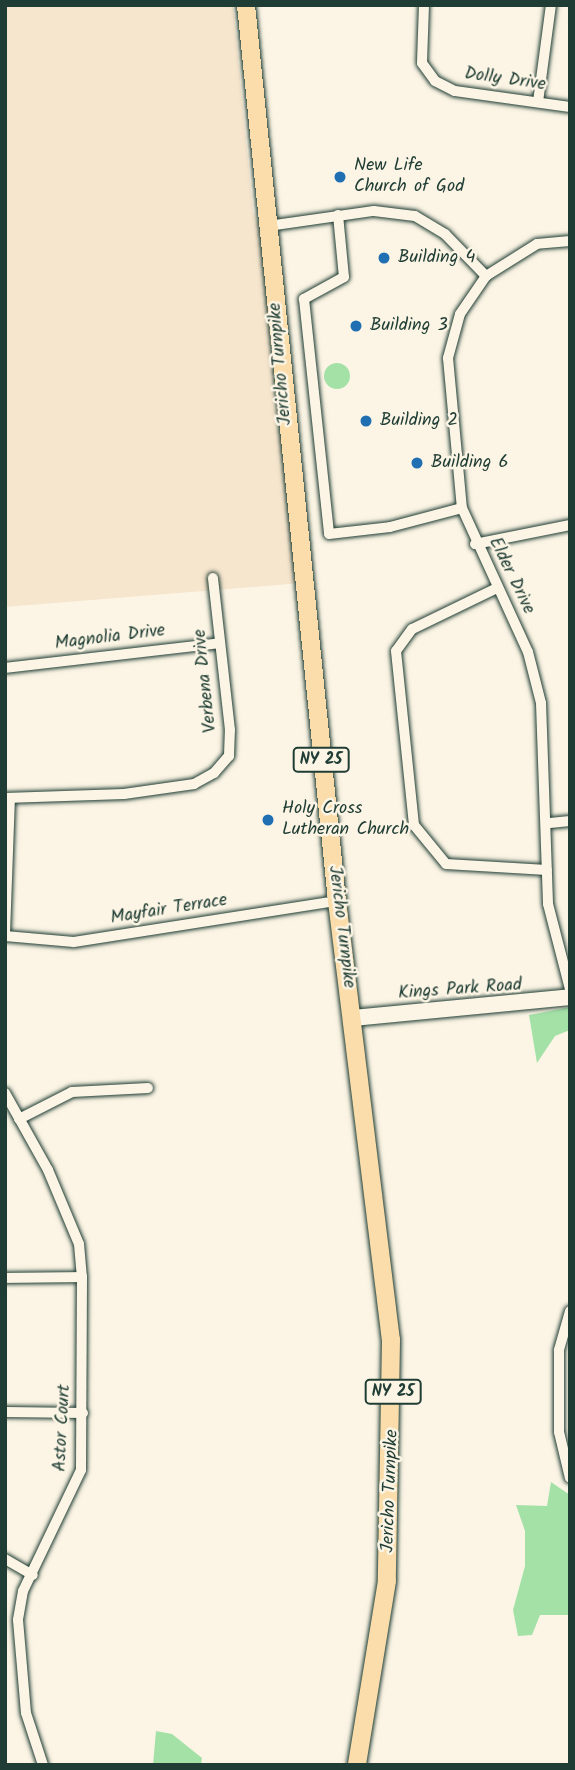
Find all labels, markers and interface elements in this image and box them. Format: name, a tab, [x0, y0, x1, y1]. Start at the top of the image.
street label: Dolly Drive	[463, 64, 547, 96]
place label: New Life Church of God	[354, 156, 464, 198]
marker: New Life Church of God	[332, 169, 348, 185]
place label: Building 4	[398, 247, 475, 269]
marker: Building 4	[376, 250, 392, 266]
street label: Jericho Turnpike	[265, 302, 297, 426]
place label: Building 3	[370, 315, 448, 337]
marker: Building 3	[348, 318, 364, 334]
place label: Building 2	[380, 410, 458, 432]
marker: Building 2	[358, 413, 374, 429]
place label: Building 6	[431, 452, 508, 474]
marker: Building 6	[409, 455, 425, 471]
street label: Elder Drive	[483, 534, 539, 618]
street label: Magnolia Drive	[54, 621, 166, 655]
street label: Verbena Drive	[190, 628, 222, 734]
road number: NY 25	[291, 748, 351, 772]
place label: Holy Cross Lutheran Church	[282, 799, 409, 842]
marker: Holy Cross Lutheran Church	[260, 812, 276, 828]
street label: Jericho Turnpike	[323, 865, 359, 989]
street label: Mayfair Terrace	[109, 890, 229, 930]
street label: Kings Park Road	[397, 975, 523, 1005]
road number: NY 25	[363, 1380, 423, 1404]
street label: Astor Court	[50, 1384, 76, 1472]
street label: Jericho Turnpike	[378, 1429, 404, 1553]

